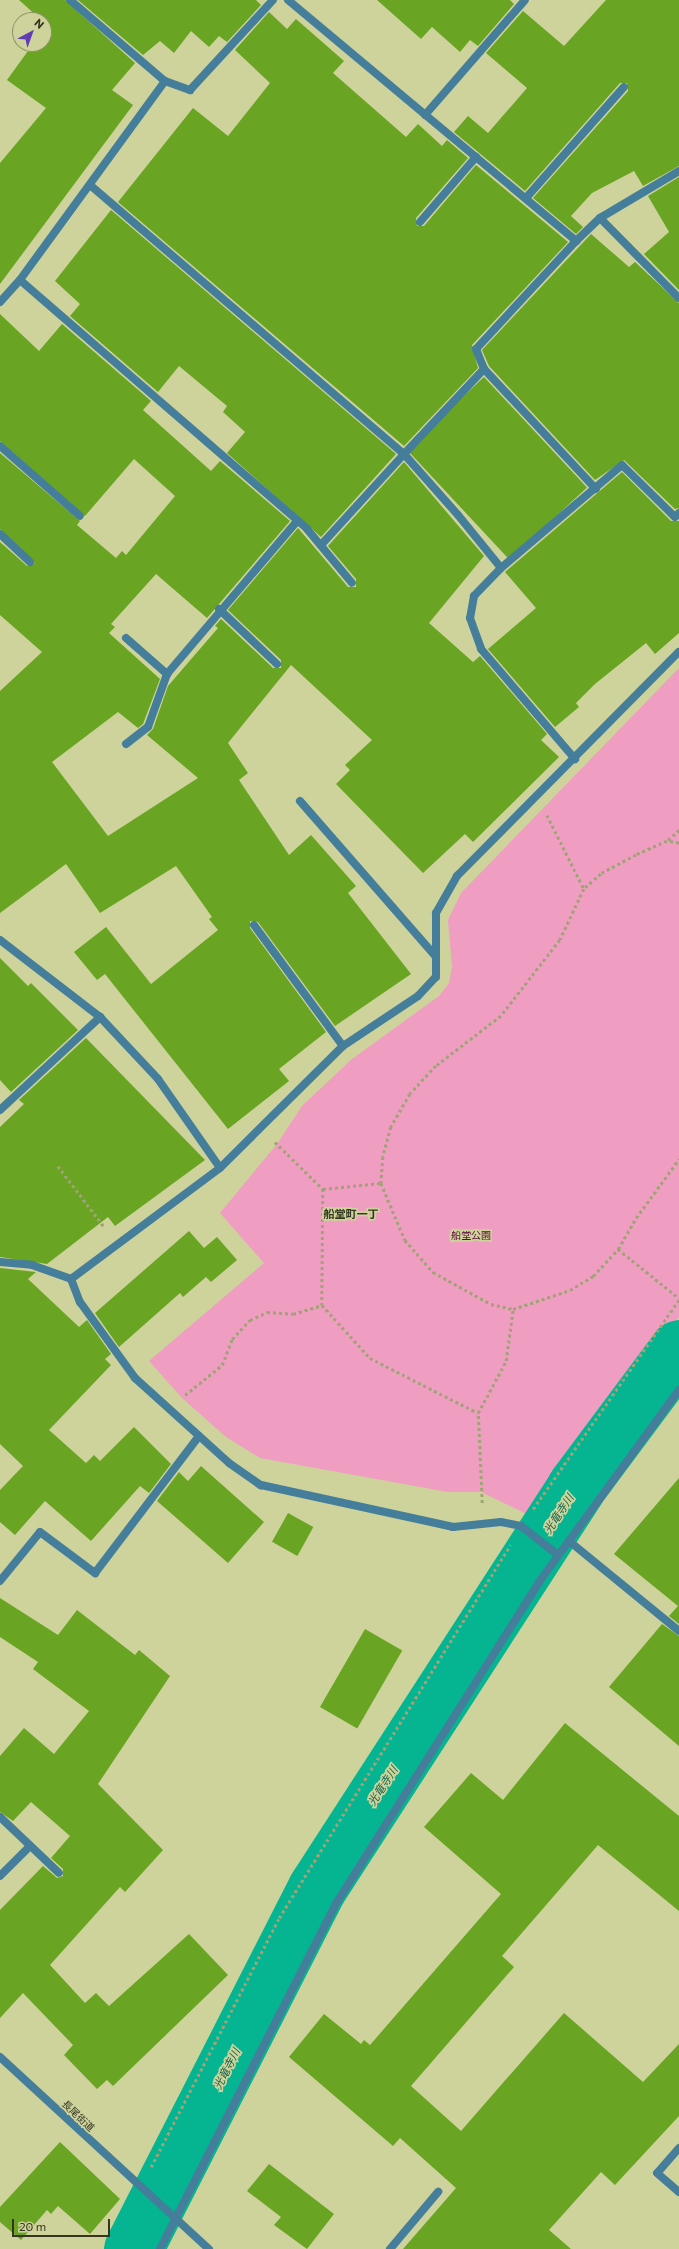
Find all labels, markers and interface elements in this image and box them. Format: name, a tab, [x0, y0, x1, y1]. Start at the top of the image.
north arrow	[12, 12, 52, 52]
text: N	[32, 16, 47, 31]
district label: 船堂町一丁	[324, 1207, 378, 1221]
park label: 船堂公園	[451, 1230, 491, 1242]
water label: 光竜寺川	[541, 1492, 577, 1536]
water label: 光竜寺川	[365, 1764, 401, 1808]
water label: 光竜寺川	[211, 2046, 243, 2092]
street label: 長尾街道	[59, 2098, 97, 2134]
scale bar	[14, 2211, 112, 2237]
text: 20 m	[19, 2219, 46, 2233]

